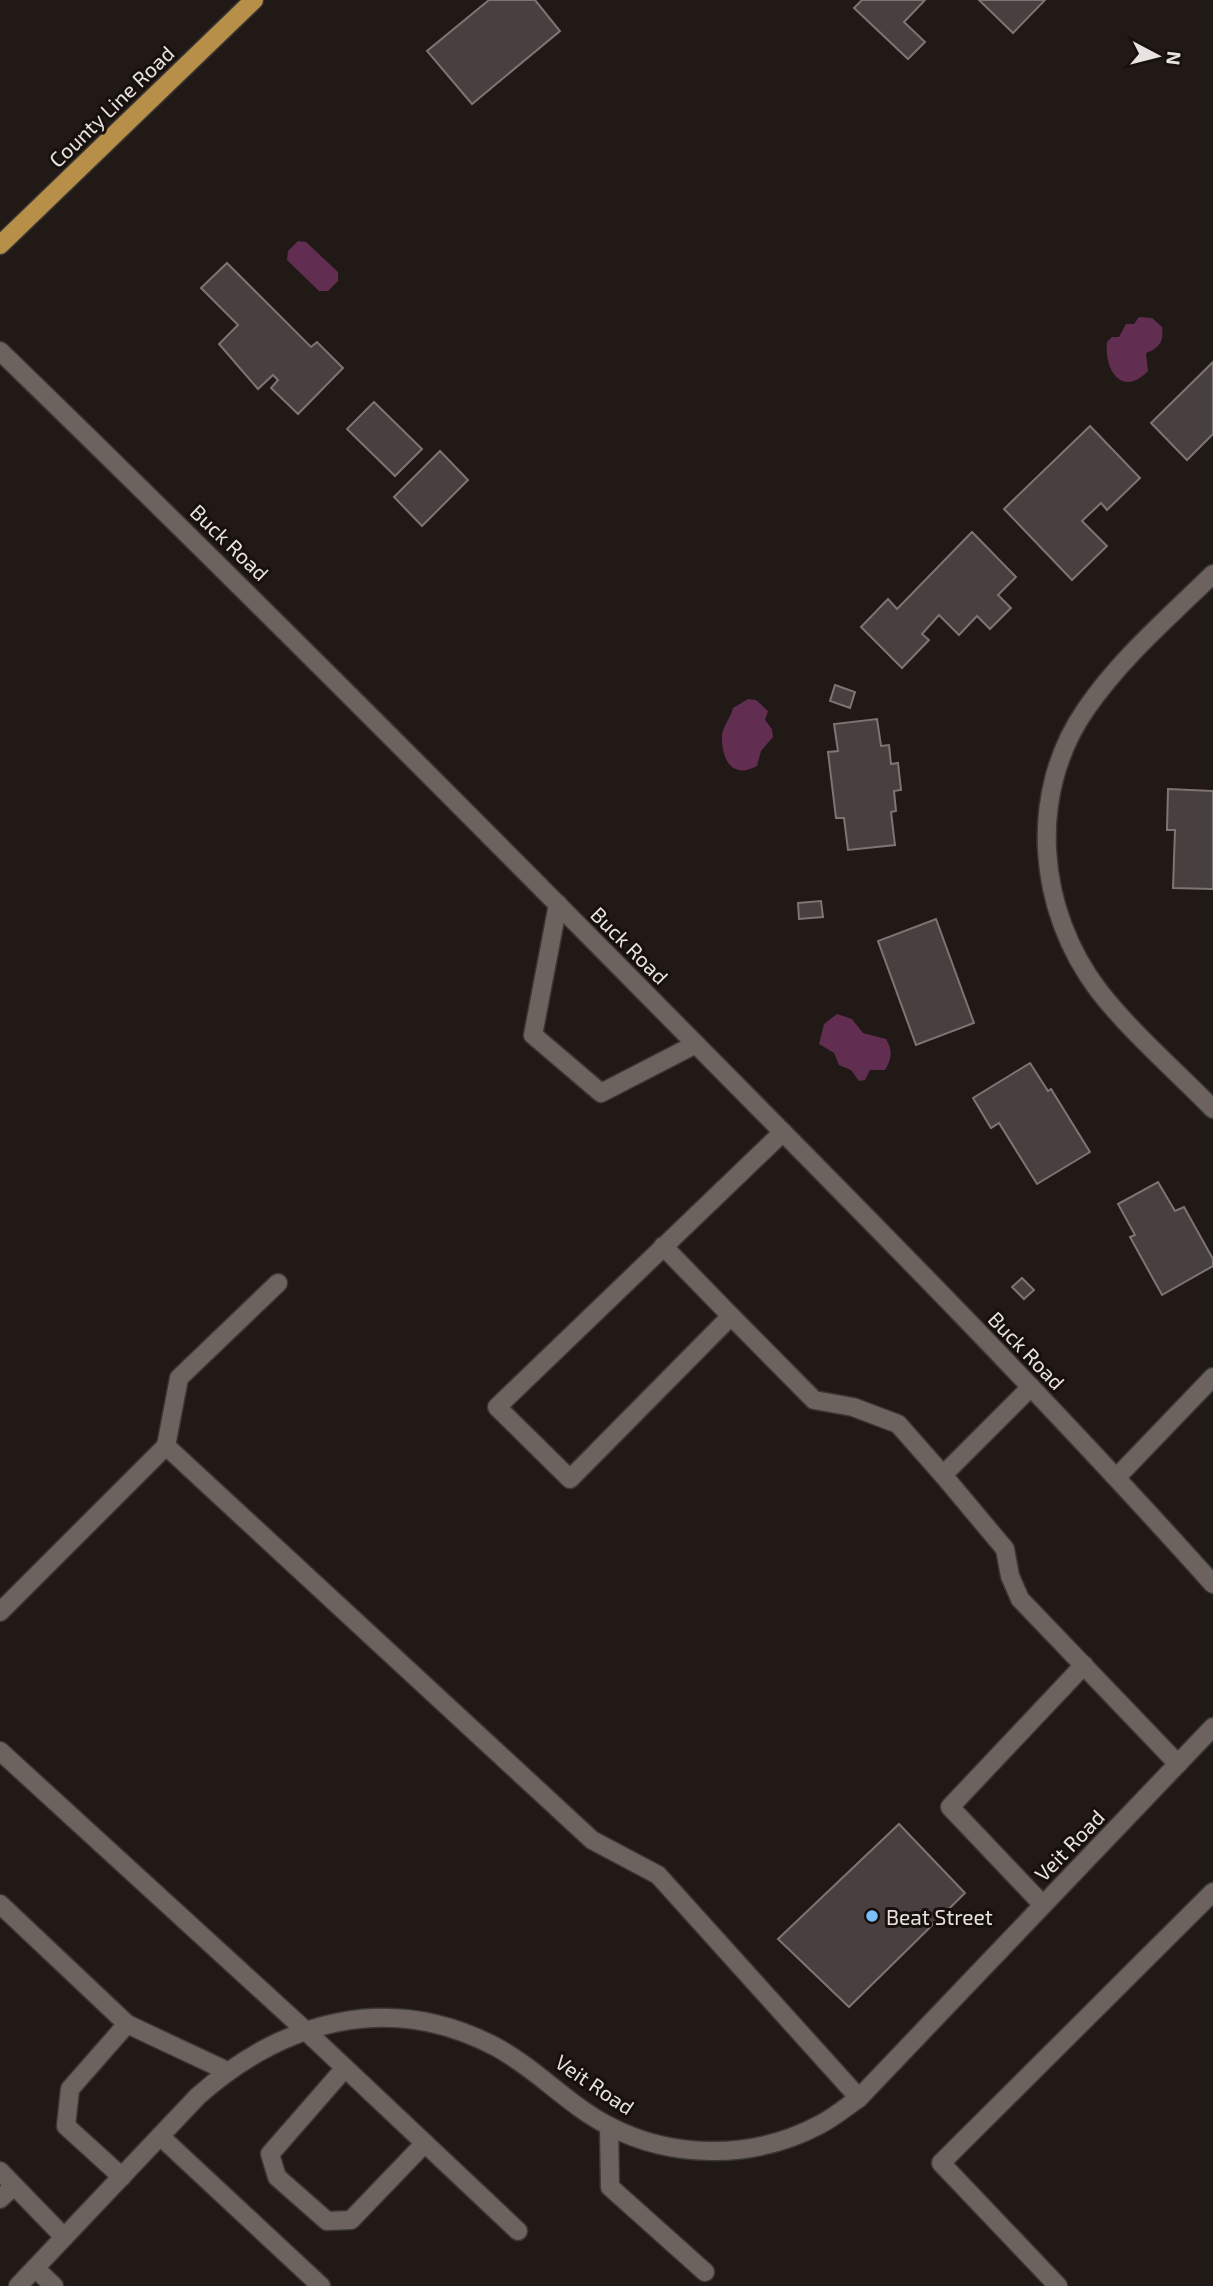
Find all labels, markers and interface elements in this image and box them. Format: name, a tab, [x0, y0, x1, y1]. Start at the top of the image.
north arrow	[1122, 21, 1192, 91]
street label: County Line Road	[43, 40, 179, 172]
text: N	[1162, 50, 1187, 66]
street label: Buck Road	[186, 499, 274, 585]
street label: Buck Road	[586, 901, 674, 989]
street label: Buck Road	[984, 1306, 1070, 1394]
street label: Veit Road	[1029, 1804, 1109, 1886]
place label: Beat Street	[886, 1904, 993, 1929]
marker: Beat Street	[864, 1908, 880, 1924]
street label: Veit Road	[551, 2049, 639, 2119]

